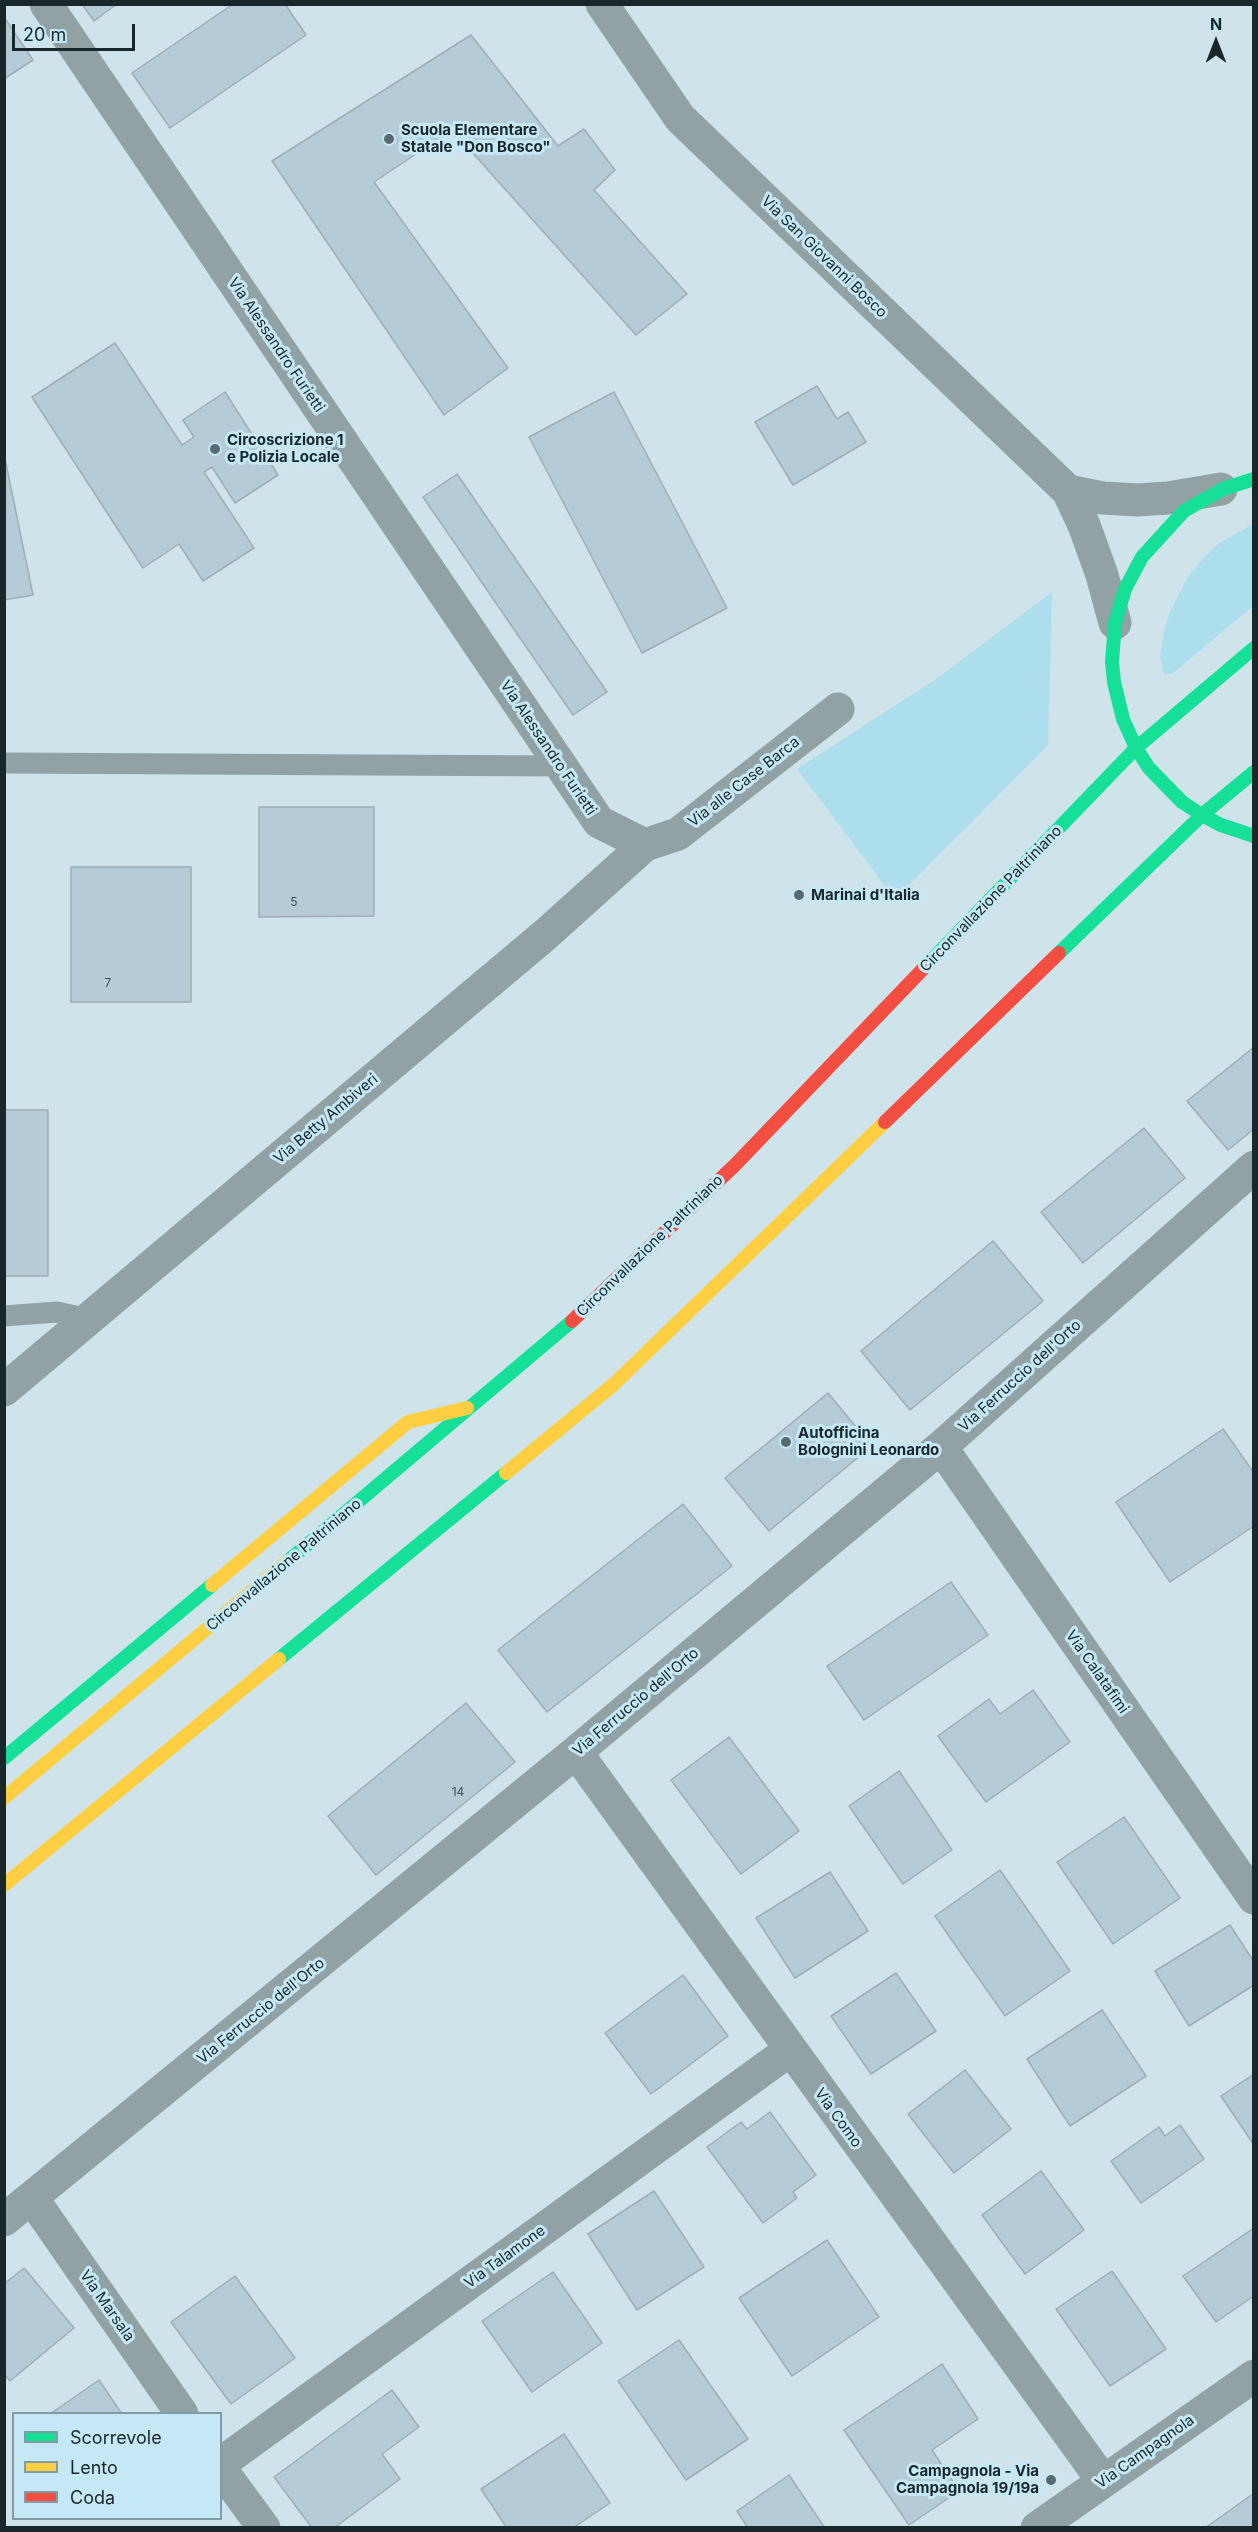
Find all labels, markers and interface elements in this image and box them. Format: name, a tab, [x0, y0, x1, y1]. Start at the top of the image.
scale bar	[15, 12, 138, 50]
north arrow	[1186, 12, 1246, 72]
text: N	[1210, 14, 1222, 34]
text: 20 m	[23, 24, 66, 45]
place label: Scuola Elementare Statale "Don Bosco"	[401, 121, 551, 156]
marker: Scuola Elementare Statale "Don Bosco"	[382, 132, 396, 146]
street label: Via San Giovanni Bosco	[757, 192, 891, 322]
street label: Via Alessandro Furietti	[224, 274, 328, 416]
place label: Circoscrizione 1 e Polizia Locale	[227, 431, 344, 466]
marker: Circoscrizione 1 e Polizia Locale	[208, 442, 222, 456]
street label: Via Alessandro Furietti	[496, 677, 600, 819]
street label: Via alle Case Barca	[685, 733, 803, 831]
street label: Circonvallazione Paltriniano	[916, 822, 1066, 976]
place label: Marinai d'Italia	[811, 886, 920, 904]
marker: Marinai d'Italia	[792, 888, 806, 902]
house number: 5	[290, 895, 298, 909]
house number: 7	[105, 976, 111, 990]
street label: Via Betty Ambiveri	[270, 1070, 382, 1168]
street label: Circonvallazione Paltriniano	[573, 1171, 727, 1321]
street label: Via Ferruccio dell'Orto	[955, 1316, 1085, 1436]
place label: Autofficina Bolognini Leonardo	[798, 1424, 939, 1459]
marker: Autofficina Bolognini Leonardo	[779, 1435, 793, 1449]
street label: Circonvallazione Paltriniano	[203, 1495, 365, 1635]
street label: Via Calatafimi	[1062, 1627, 1132, 1717]
street label: Via Ferruccio dell'Orto	[569, 1644, 703, 1760]
house number: 14	[452, 1785, 464, 1799]
street label: Via Ferruccio dell'Orto	[194, 1954, 328, 2068]
street label: Via Como	[811, 2085, 865, 2151]
street label: Via Talamone	[461, 2222, 549, 2292]
street label: Via Marsala	[76, 2267, 138, 2345]
street label: Via Campagnola	[1092, 2411, 1198, 2493]
legend	[12, 2412, 222, 2520]
text: Scorrevole	[70, 2427, 162, 2448]
text: Lento	[70, 2457, 118, 2478]
place label: Campagnola - Via Campagnola 19/19a	[896, 2462, 1039, 2497]
marker: Campagnola - Via Campagnola 19/19a	[1044, 2473, 1058, 2487]
text: Coda	[70, 2487, 115, 2508]

